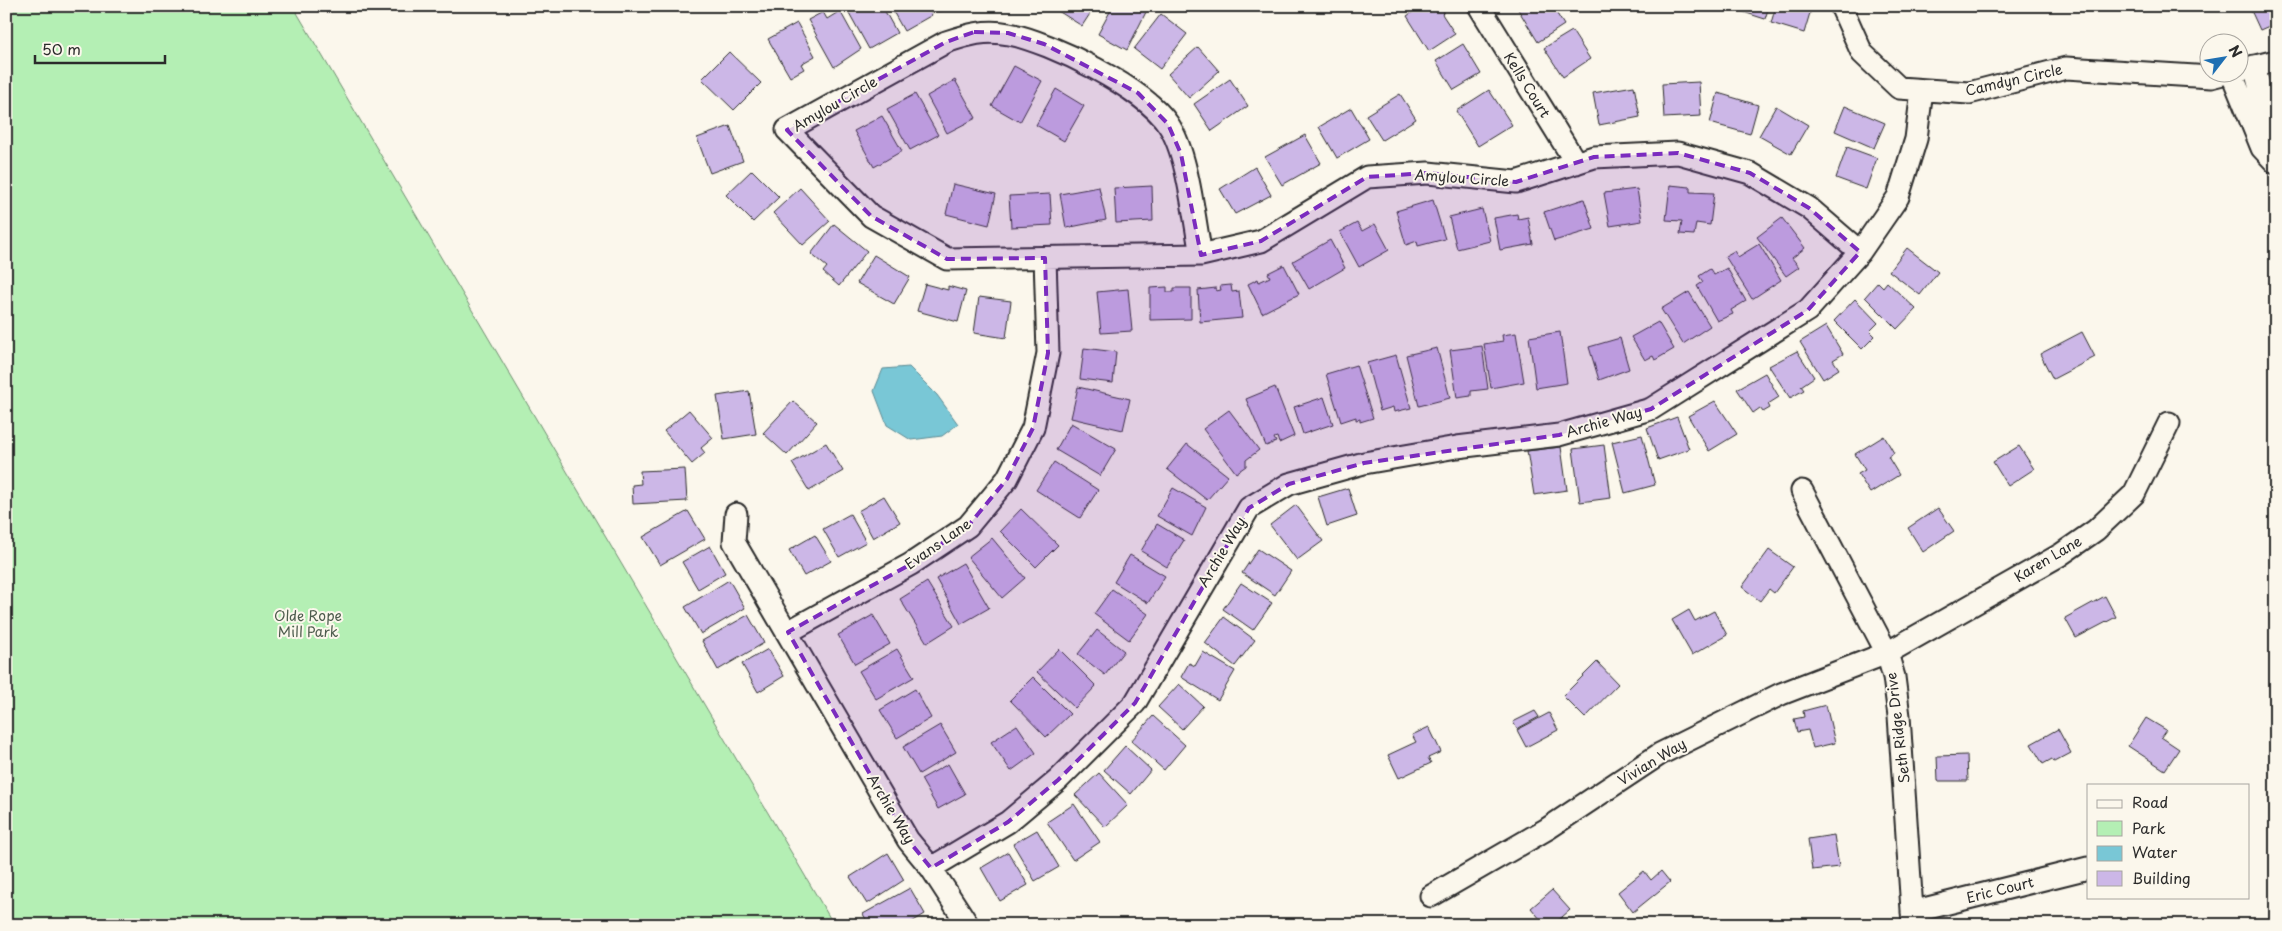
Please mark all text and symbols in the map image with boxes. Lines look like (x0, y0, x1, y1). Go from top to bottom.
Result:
scale bar (35, 32, 165, 64)
north arrow (2200, 32, 2250, 82)
text: 50 m (42, 37, 81, 60)
text: N (2224, 41, 2247, 61)
street label: Kells Court (1499, 48, 1556, 122)
street label: Camdyn Circle (1963, 58, 2065, 101)
street label: Amylou Circle (788, 71, 881, 136)
street label: Amylou Circle (1414, 164, 1510, 191)
street label: Archie Way (1563, 401, 1644, 442)
street label: Evans Lane (900, 513, 975, 574)
street label: Archie Way (1192, 513, 1251, 591)
street label: Karen Lane (2010, 530, 2086, 587)
park label: Olde Rope Mill Park (274, 605, 342, 642)
street label: Seth Ridge Drive (1880, 671, 1915, 785)
street label: Vivian Way (1614, 733, 1690, 790)
street label: Archie Way (862, 770, 921, 848)
legend (2087, 784, 2250, 898)
text: Road (2132, 790, 2168, 813)
text: Park (2132, 816, 2166, 839)
text: Water (2132, 840, 2177, 863)
text: Building (2132, 866, 2191, 889)
street label: Eric Court (1964, 871, 2036, 908)

